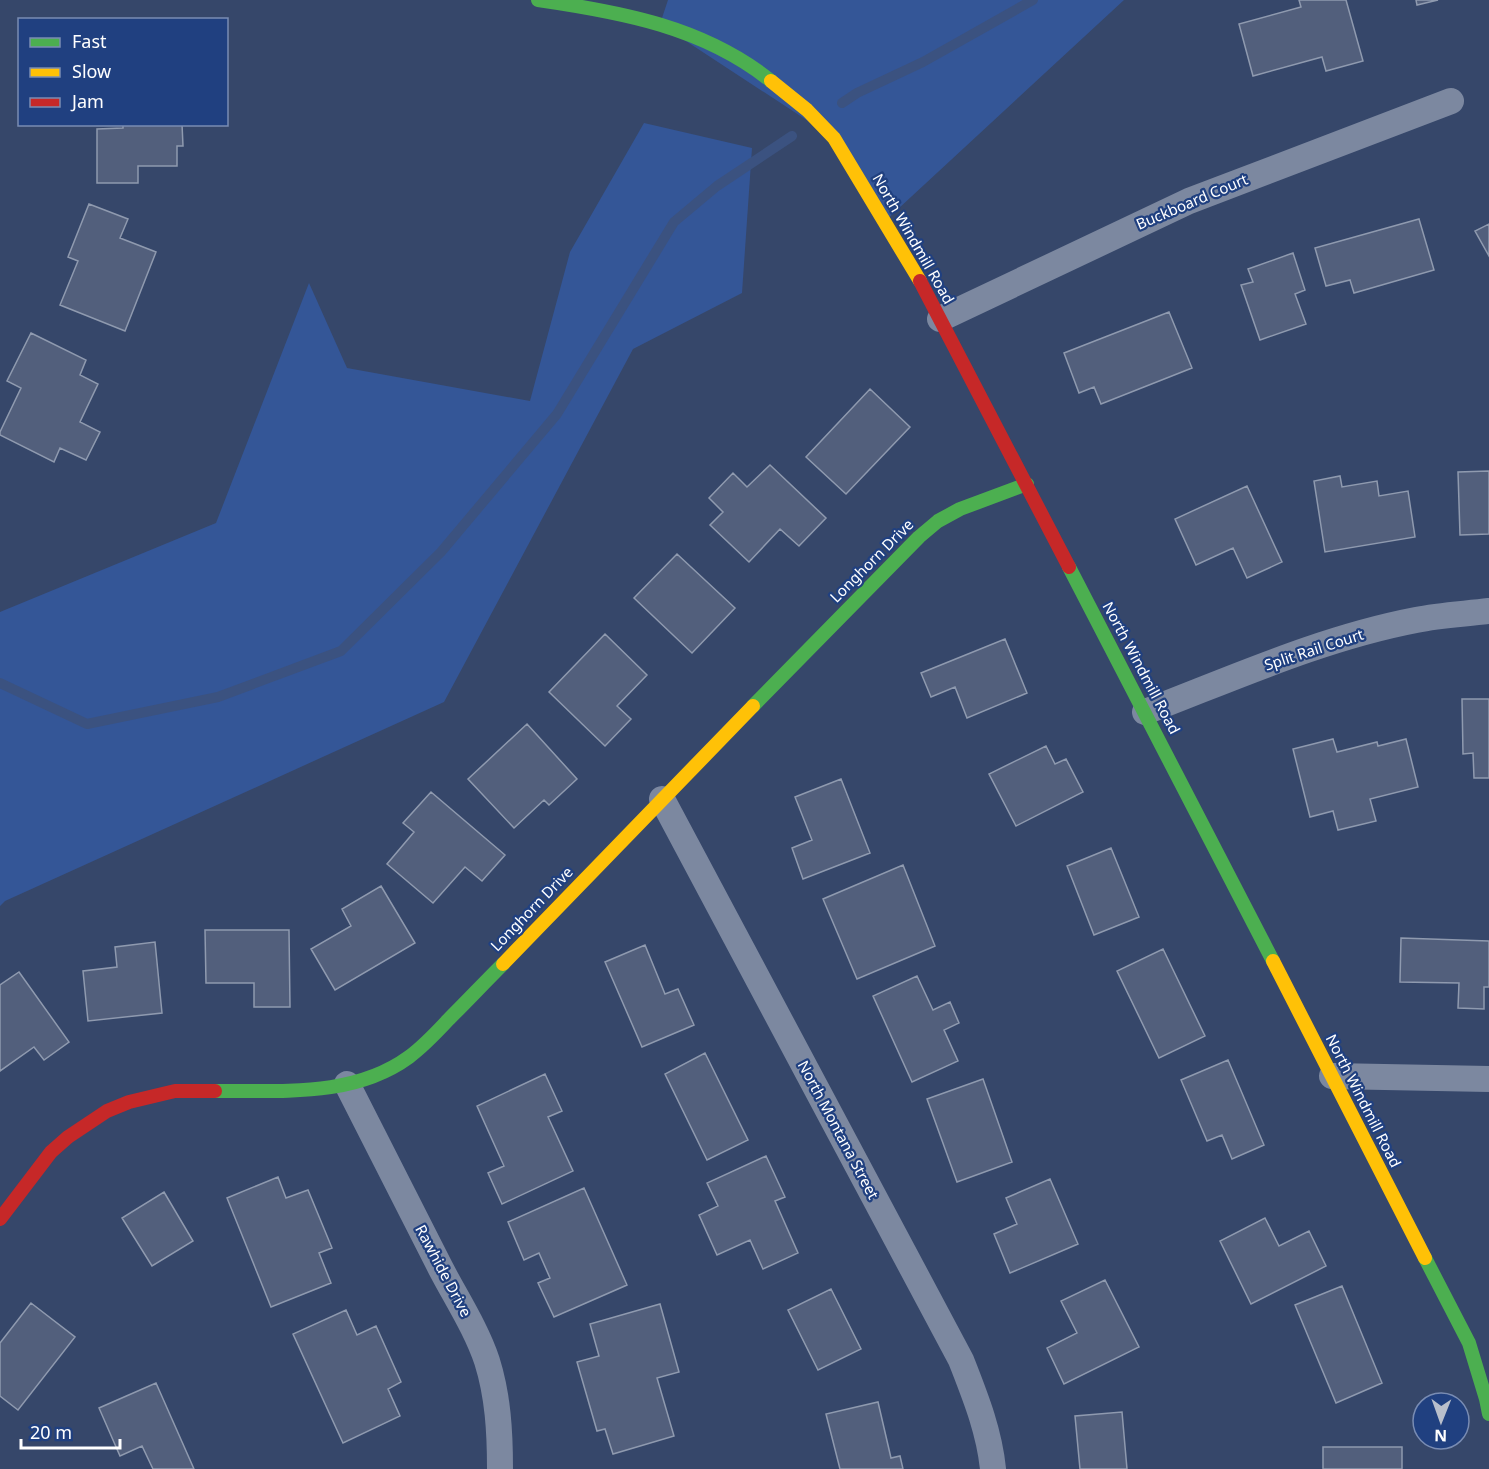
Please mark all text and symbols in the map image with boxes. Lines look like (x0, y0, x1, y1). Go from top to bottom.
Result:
legend (18, 18, 228, 126)
text: Fast (72, 29, 107, 53)
text: Slow (72, 59, 111, 83)
text: Jam (70, 89, 104, 113)
street label: Buckboard Court (1133, 168, 1251, 234)
street label: North Windmill Road (868, 170, 959, 307)
street label: Longhorn Drive (825, 514, 917, 606)
street label: North Windmill Road (1099, 598, 1185, 737)
street label: Split Rail Court (1261, 623, 1366, 675)
street label: Longhorn Drive (486, 862, 577, 955)
street label: North Windmill Road (1322, 1030, 1406, 1171)
street label: North Montana Street (794, 1057, 884, 1203)
street label: Rawhide Drive (411, 1221, 477, 1320)
north arrow (1411, 1391, 1471, 1451)
scale bar (21, 1412, 120, 1450)
text: 20 m (30, 1420, 72, 1444)
text: N (1434, 1425, 1447, 1447)

